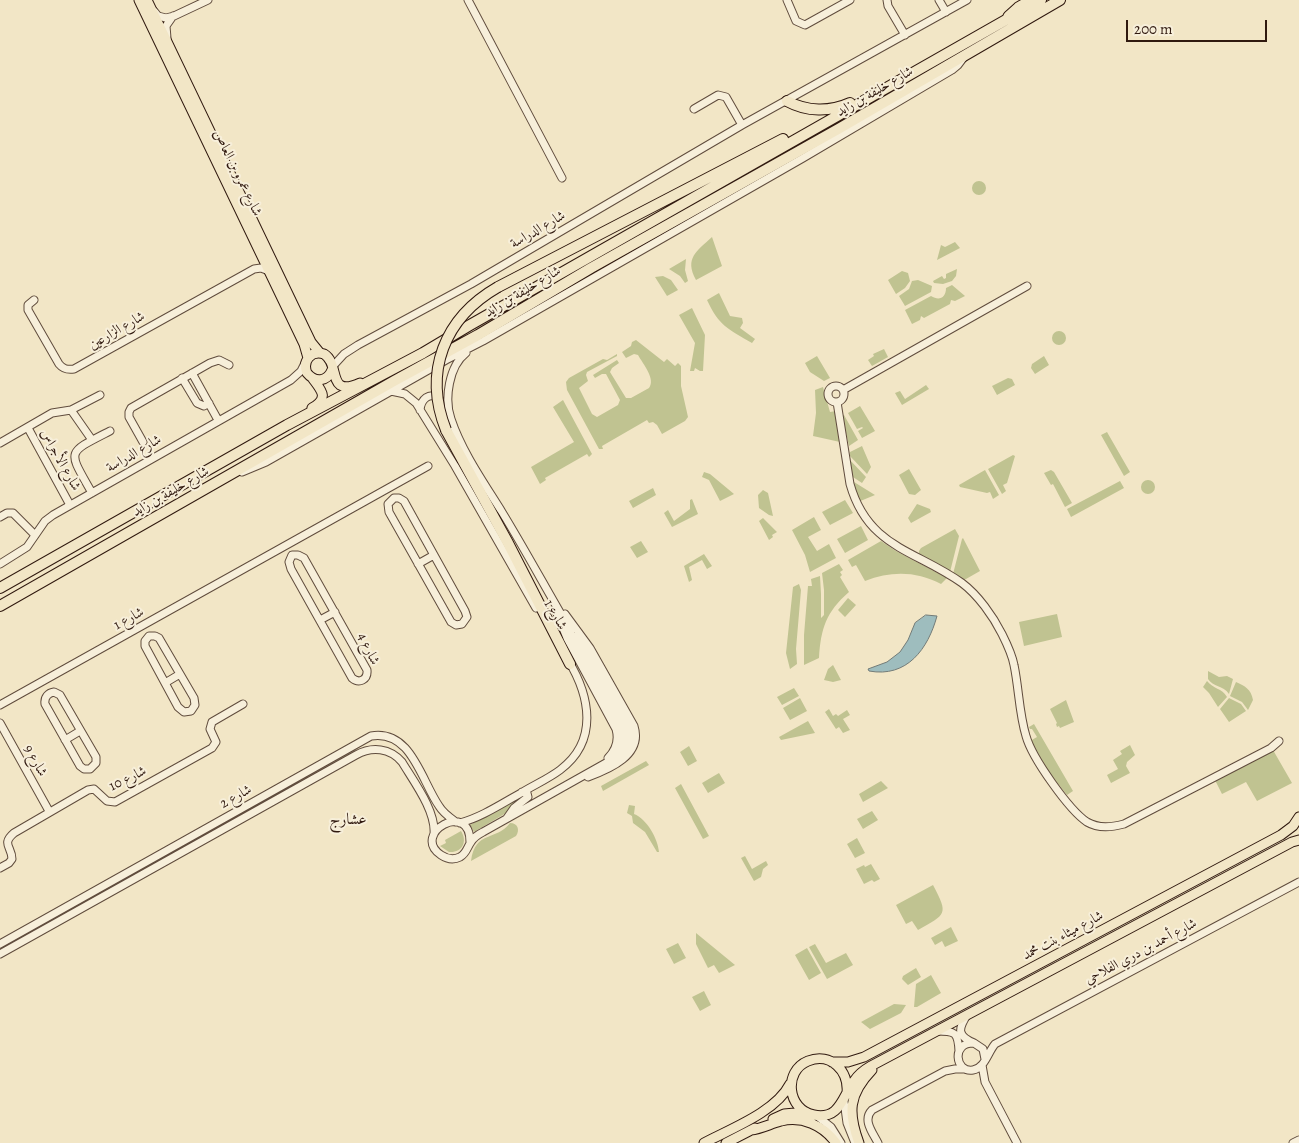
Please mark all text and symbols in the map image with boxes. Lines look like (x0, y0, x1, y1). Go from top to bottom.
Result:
scale bar (1129, 10, 1270, 42)
text: 200 m (1134, 19, 1173, 39)
street label: شارع خليفة بن زايد (834, 63, 916, 121)
street label: شارع عمرو بن العاص (209, 127, 265, 219)
street label: شارع الدراسة (507, 208, 569, 252)
street label: شارع خليفة بن زايد (482, 263, 564, 321)
street label: شارع الزارعين (86, 308, 148, 354)
street label: شارع الأجراس (36, 426, 84, 494)
street label: شارع الدراسة (103, 432, 165, 476)
street label: شارع خليفة بن زايد (130, 463, 212, 521)
street label: شارع 1 (540, 597, 570, 633)
street label: شارع 1 (111, 604, 147, 634)
street label: شارع 4 (353, 630, 383, 668)
street label: شارع 9 (20, 742, 50, 780)
street label: شارع 10 (107, 763, 149, 795)
street label: شارع 2 (217, 781, 255, 813)
district label: عشارج (329, 810, 367, 830)
street label: شارع ميثاء بنت محمد (1020, 908, 1106, 964)
street label: شارع أحمد بن دري الفلاحي (1082, 915, 1200, 989)

